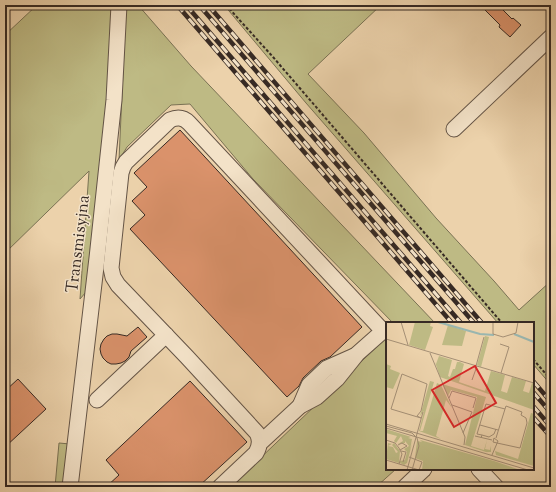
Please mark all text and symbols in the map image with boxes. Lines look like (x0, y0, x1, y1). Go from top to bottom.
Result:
street label: Transmisyjna (61, 194, 97, 294)
inset map (386, 322, 534, 470)

